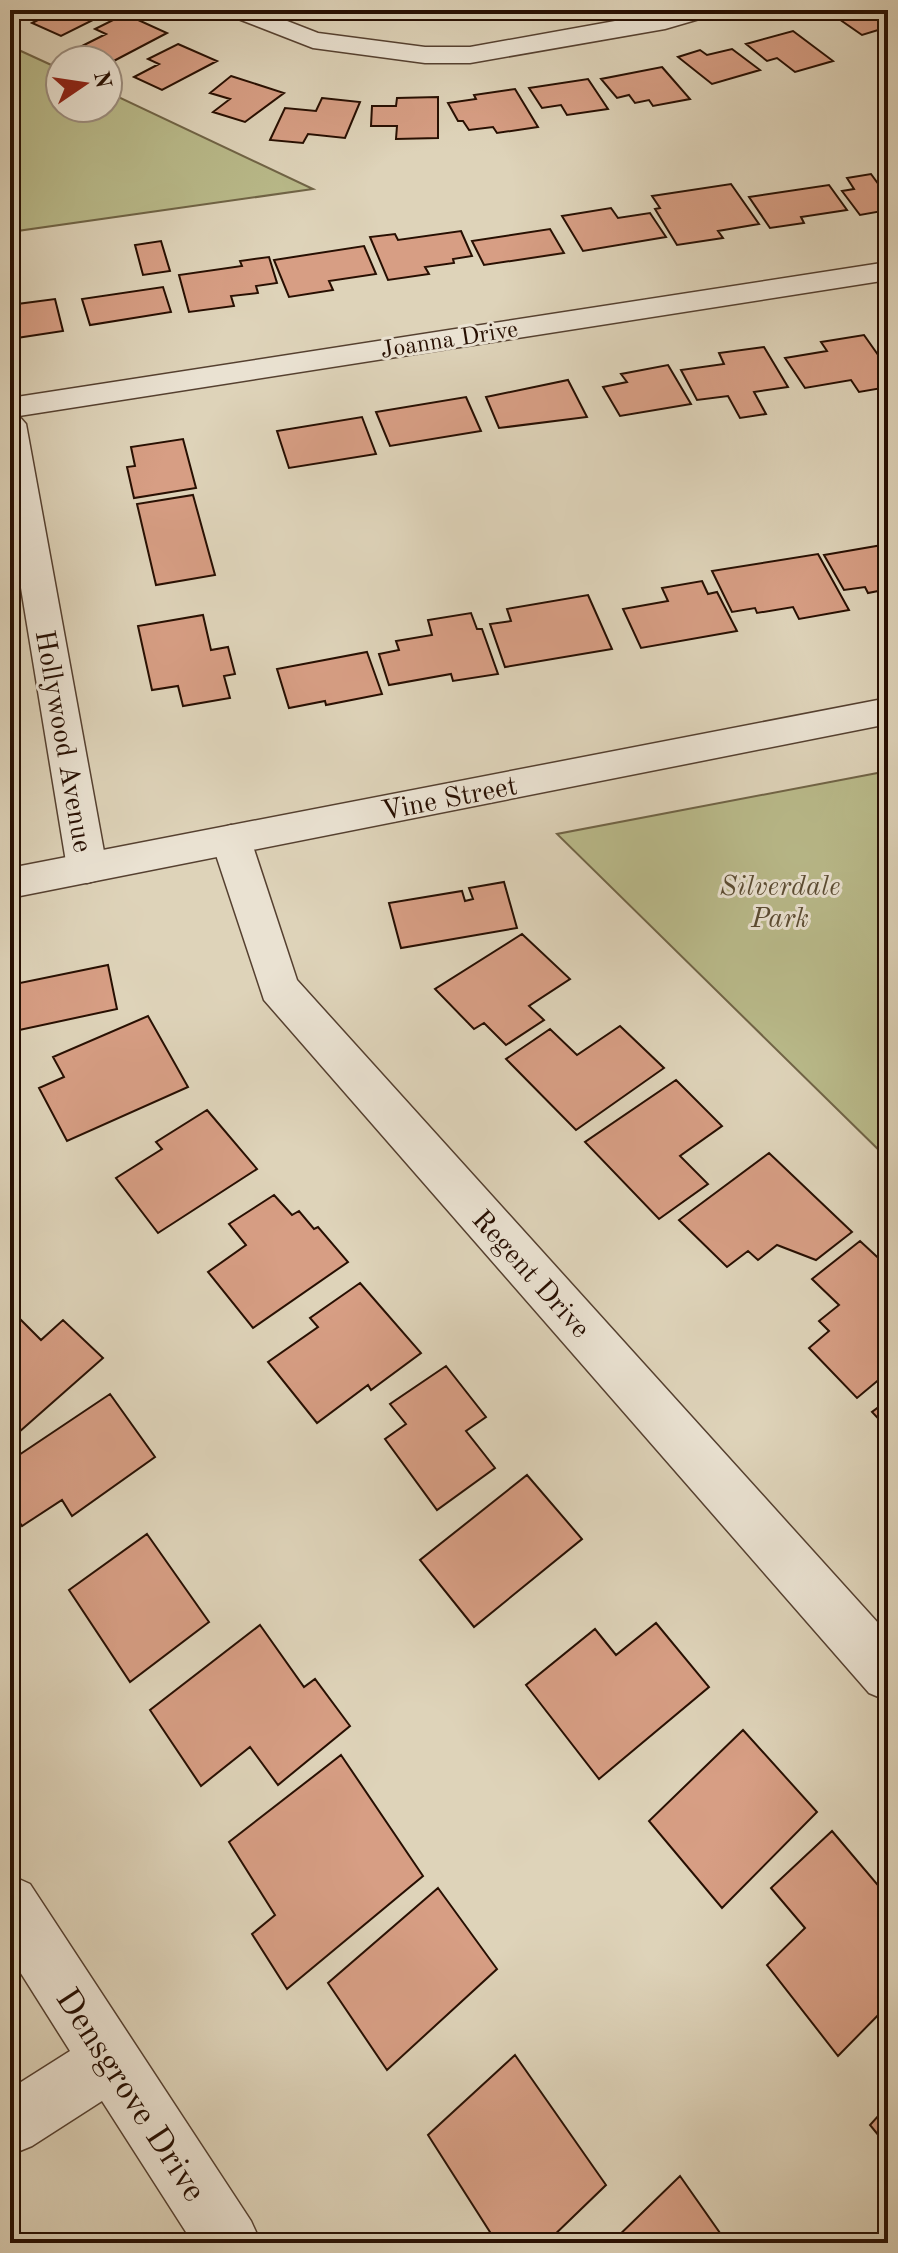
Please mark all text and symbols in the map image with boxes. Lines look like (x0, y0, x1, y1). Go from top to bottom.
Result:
north arrow (44, 44, 124, 124)
text: N (89, 69, 114, 91)
street label: Joanna Drive (379, 318, 520, 364)
street label: Hollywood Avenue (29, 628, 95, 855)
street label: Vine Street (379, 773, 520, 827)
park label: Silverdale Park (719, 874, 841, 934)
street label: Regent Drive (466, 1206, 594, 1344)
street label: Densgrove Drive (48, 1983, 211, 2208)

